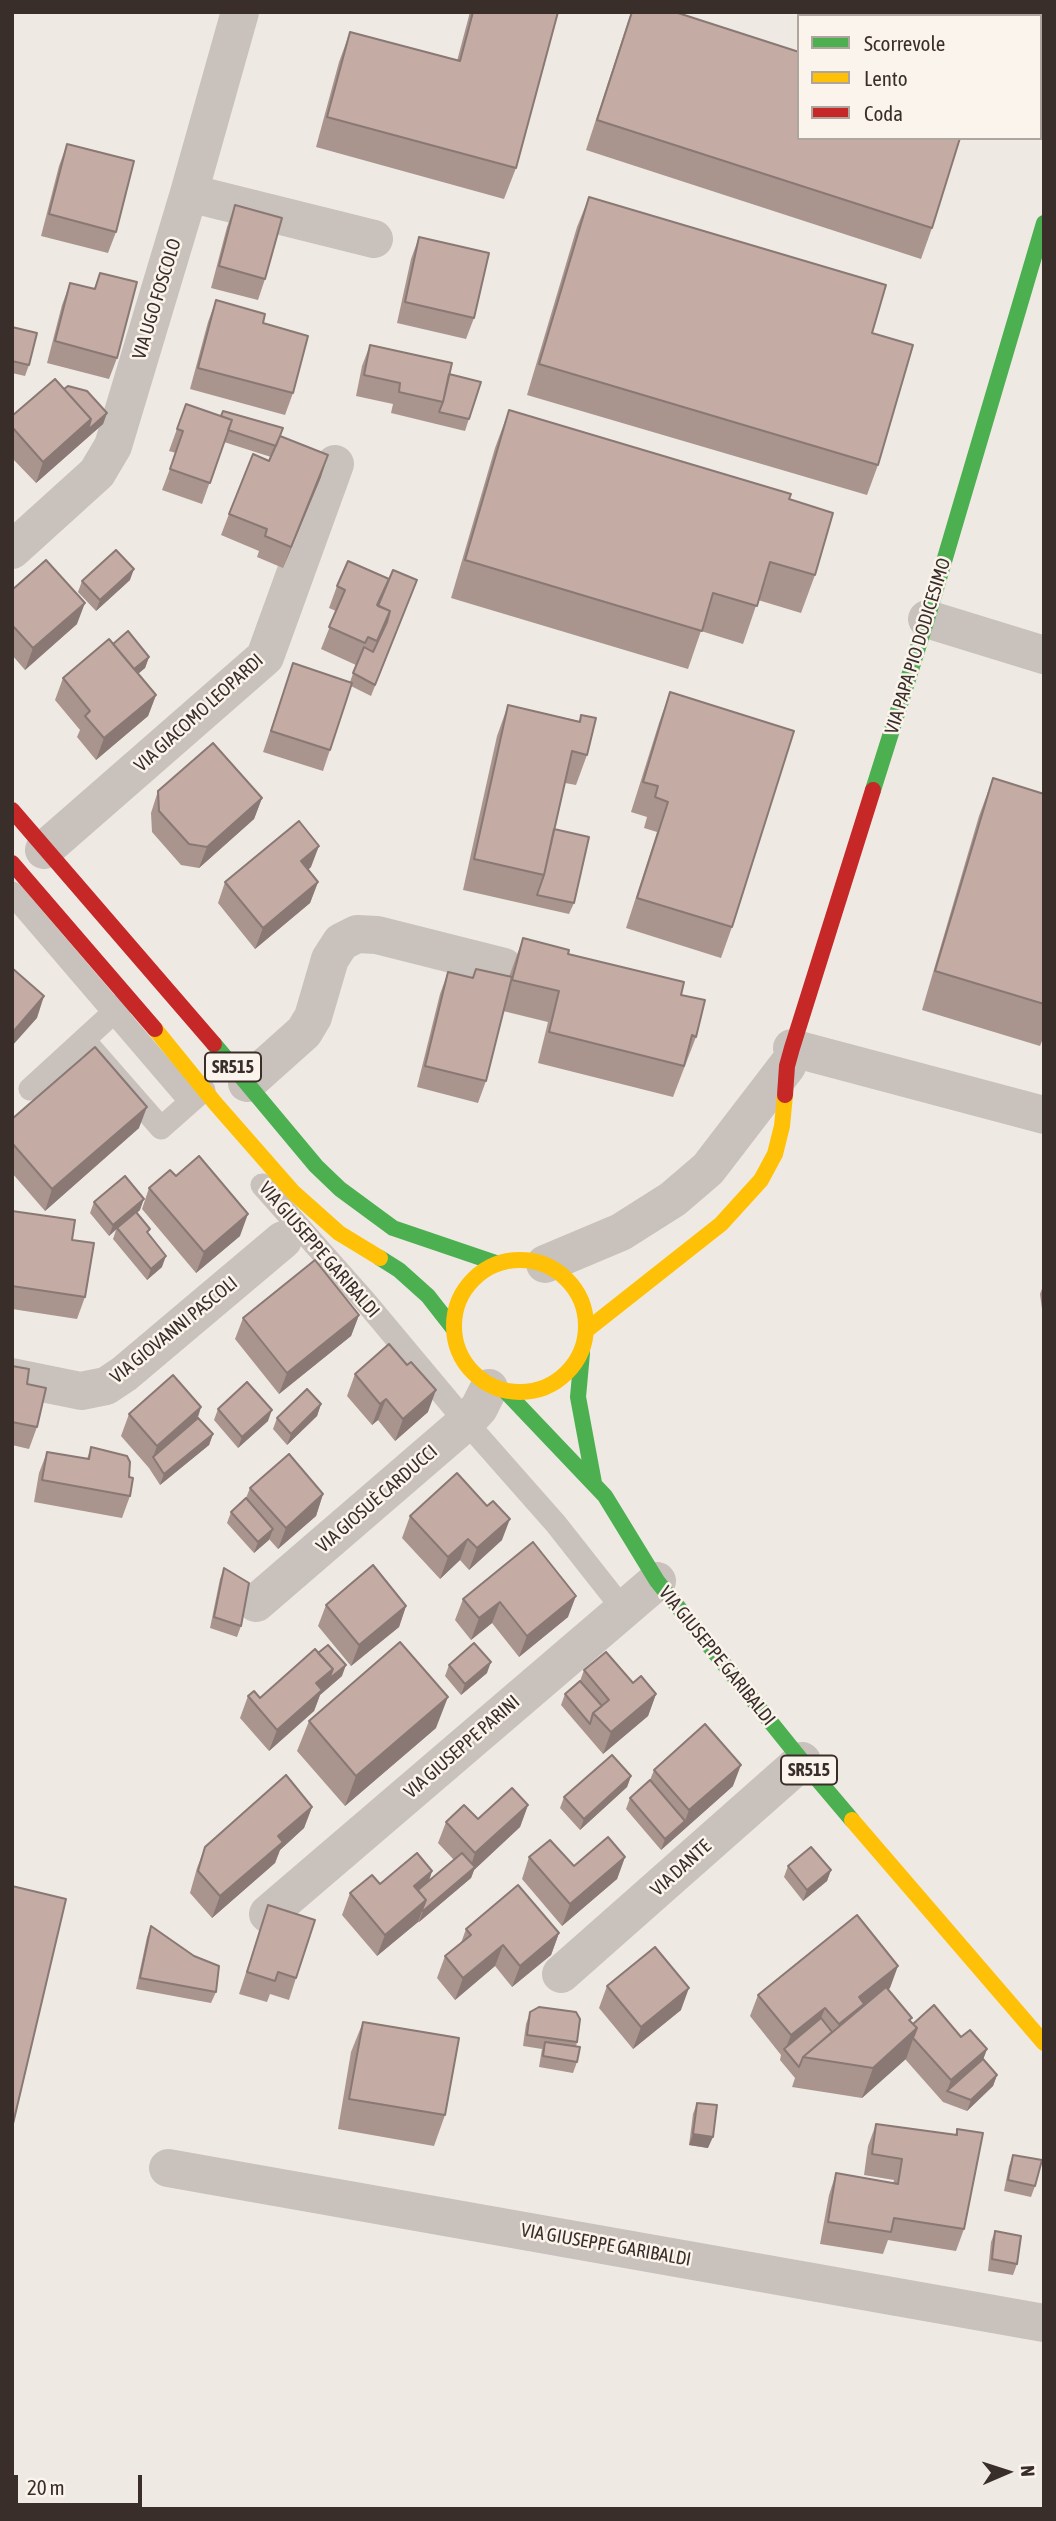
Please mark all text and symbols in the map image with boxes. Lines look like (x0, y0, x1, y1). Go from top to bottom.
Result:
legend (797, 14, 1042, 140)
text: Scorrevole (864, 31, 945, 55)
text: Lento (864, 66, 908, 90)
text: Coda (864, 101, 903, 125)
street label: VIA UGO FOSCOLO (128, 236, 186, 362)
street label: VIA PAPA PIO DODICESIMO (880, 555, 956, 737)
street label: VIA GIACOMO LEOPARDI (130, 649, 268, 777)
road number: SR515 (205, 1052, 261, 1082)
street label: VIA GIUSEPPE GARIBALDI (254, 1177, 384, 1323)
street label: VIA GIOVANNI PASCOLI (106, 1272, 242, 1388)
street label: VIA GIOSUÈ CARDUCCI (312, 1440, 442, 1558)
street label: VIA GIUSEPPE GARIBALDI (654, 1582, 780, 1730)
street label: VIA GIUSEPPE PARINI (399, 1691, 525, 1803)
road number: SR515 (781, 1756, 837, 1784)
street label: VIA DANTE (646, 1835, 716, 1901)
street label: VIA GIUSEPPE GARIBALDI (519, 2219, 693, 2271)
north arrow (972, 2437, 1042, 2507)
scale bar (18, 2462, 145, 2506)
text: N (1017, 2465, 1039, 2477)
text: 20 m (27, 2475, 65, 2499)

